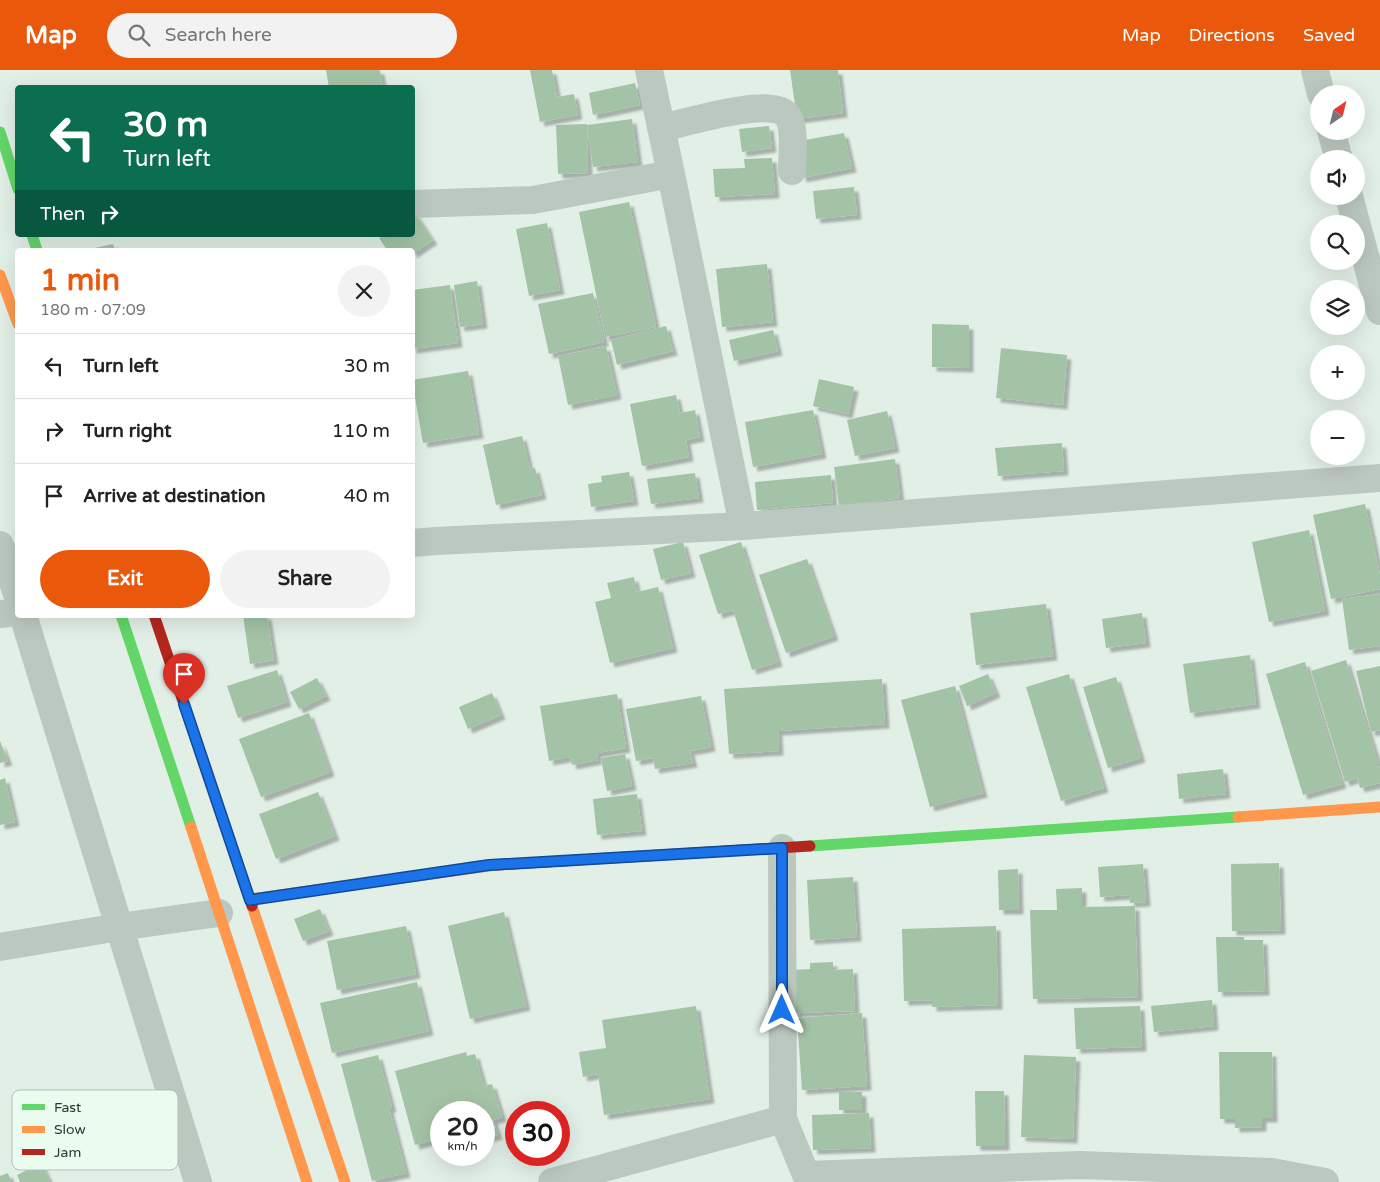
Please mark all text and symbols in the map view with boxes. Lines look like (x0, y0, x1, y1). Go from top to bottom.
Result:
search box (107, 13, 457, 58)
text: Map (25, 21, 77, 50)
icon: search (125, 21, 153, 49)
text: Search here (165, 24, 272, 46)
text: Map (1122, 24, 1161, 46)
text: Directions (1189, 24, 1275, 46)
text: Saved (1303, 24, 1355, 46)
north arrow (1310, 85, 1365, 140)
map controls (1310, 85, 1365, 465)
text: 30 m (123, 104, 208, 146)
icon: left (40, 105, 105, 170)
text: Turn left (123, 146, 211, 172)
button: sound (1310, 150, 1365, 205)
icon: right (95, 200, 123, 228)
text: Then (40, 203, 85, 225)
button: search (1310, 215, 1365, 270)
text: 1 min (40, 262, 120, 299)
button: close (338, 265, 390, 317)
button: layers (1310, 280, 1365, 335)
text: 180 m · 07:09 (40, 300, 146, 320)
button: + (1310, 345, 1365, 400)
icon: left (40, 352, 68, 380)
text: Turn left (83, 355, 159, 377)
text: 30 m (344, 355, 390, 377)
button: − (1310, 410, 1365, 465)
icon: right (40, 417, 68, 445)
text: Turn right (83, 420, 171, 442)
text: 110 m (332, 420, 390, 442)
icon: arrive (40, 482, 68, 510)
text: Arrive at destination (83, 485, 266, 507)
text: 40 m (344, 485, 390, 507)
button: Exit (40, 550, 210, 608)
button: Share (220, 550, 390, 608)
pin (163, 653, 205, 704)
icon: arrive (170, 660, 198, 688)
position arrow (755, 983, 807, 1035)
legend (12, 1090, 178, 1170)
text: Fast (54, 1099, 82, 1116)
speed limit sign: 30 (505, 1101, 570, 1166)
text: 20 (447, 1112, 478, 1142)
text: Slow (54, 1121, 86, 1138)
text: km/h (447, 1139, 478, 1153)
text: Jam (54, 1144, 81, 1161)

